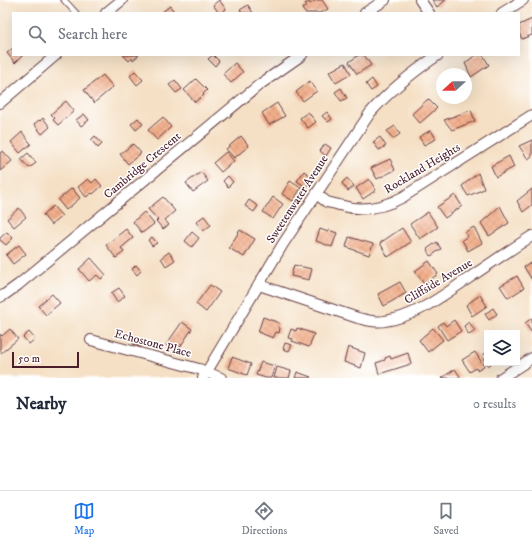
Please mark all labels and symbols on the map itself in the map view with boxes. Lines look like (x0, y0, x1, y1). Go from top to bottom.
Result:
north arrow (436, 68, 472, 104)
street label: Cambridge Crescent (101, 129, 184, 202)
street label: Rockland Heights (381, 140, 463, 197)
street label: Sweetenwater Avenue (263, 152, 332, 246)
street label: Cliffside Avenue (402, 255, 475, 308)
street label: Echostone Place (113, 326, 193, 361)
scale bar (12, 350, 79, 369)

